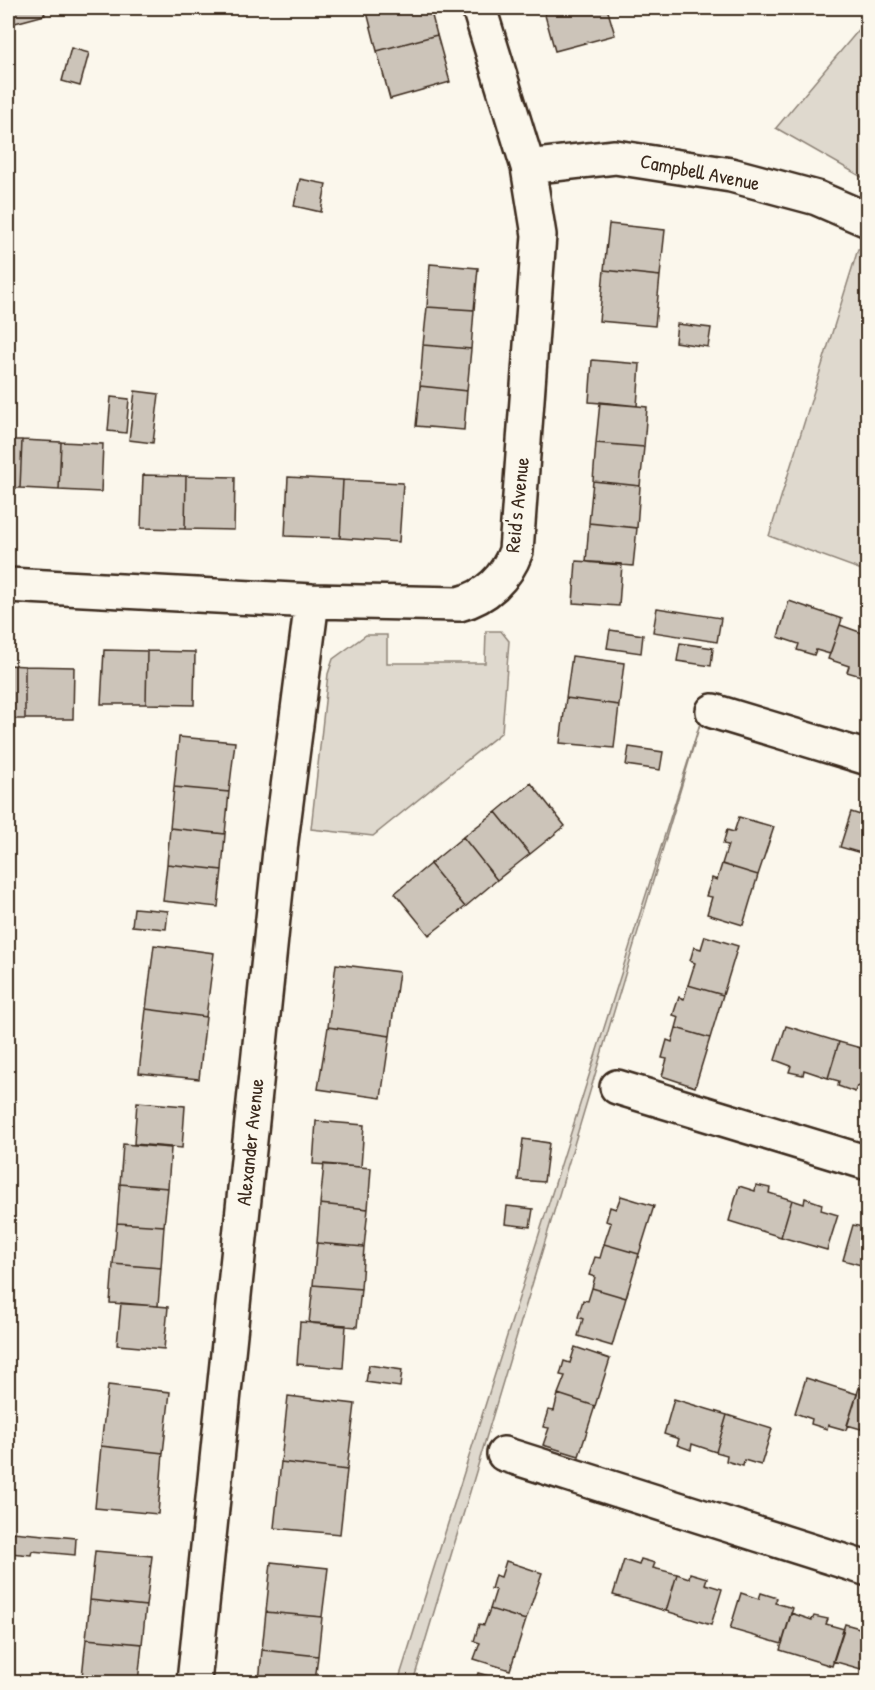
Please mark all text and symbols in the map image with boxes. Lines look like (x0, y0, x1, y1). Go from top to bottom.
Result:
street label: Campbell Avenue (638, 147, 762, 196)
street label: Reid's Avenue (498, 456, 535, 554)
street label: Alexander Avenue (229, 1077, 270, 1207)

